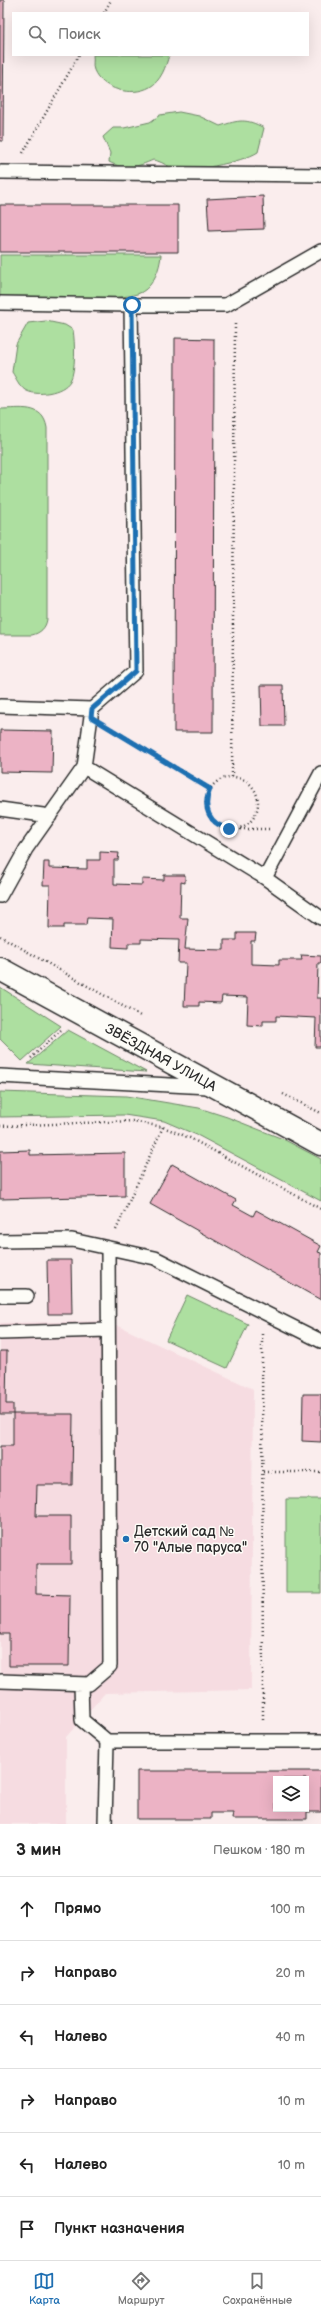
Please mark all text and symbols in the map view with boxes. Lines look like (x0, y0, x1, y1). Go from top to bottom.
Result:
search box (12, 12, 309, 56)
icon: search (26, 23, 48, 45)
text: Поиск (58, 25, 101, 44)
route start (123, 296, 141, 314)
route end (220, 820, 238, 838)
street label: ЗВЁЗДНАЯ УЛИЦА (102, 1019, 220, 1095)
place label: Детский сад № 70 "Алые паруса" (134, 1523, 247, 1556)
marker: Детский сад № 70 "Алые паруса" (121, 1534, 131, 1544)
map controls (273, 1776, 309, 1812)
button: layers (273, 1776, 309, 1812)
text: 3 мин (16, 1840, 61, 1860)
text: Пешком · 180 m (213, 1842, 305, 1858)
icon: ahead (16, 1898, 38, 1920)
text: Прямо (54, 1899, 101, 1918)
text: 100 m (270, 1901, 305, 1917)
icon: right (16, 1962, 38, 1984)
text: Направо (54, 1963, 117, 1982)
text: 20 m (275, 1965, 305, 1981)
icon: left (16, 2026, 38, 2048)
text: Налево (54, 2027, 107, 2046)
text: 40 m (275, 2029, 305, 2045)
icon: right (16, 2090, 38, 2112)
text: Направо (54, 2091, 117, 2110)
text: 10 m (278, 2093, 305, 2109)
icon: left (16, 2154, 38, 2176)
text: Налево (54, 2155, 107, 2174)
text: 10 m (278, 2157, 305, 2173)
icon: arrive (16, 2218, 38, 2240)
text: Пункт назначения (54, 2219, 185, 2238)
tab: Карта (29, 2270, 60, 2307)
tab: Маршрут (118, 2270, 165, 2307)
tab: Сохранённые (223, 2270, 292, 2307)

